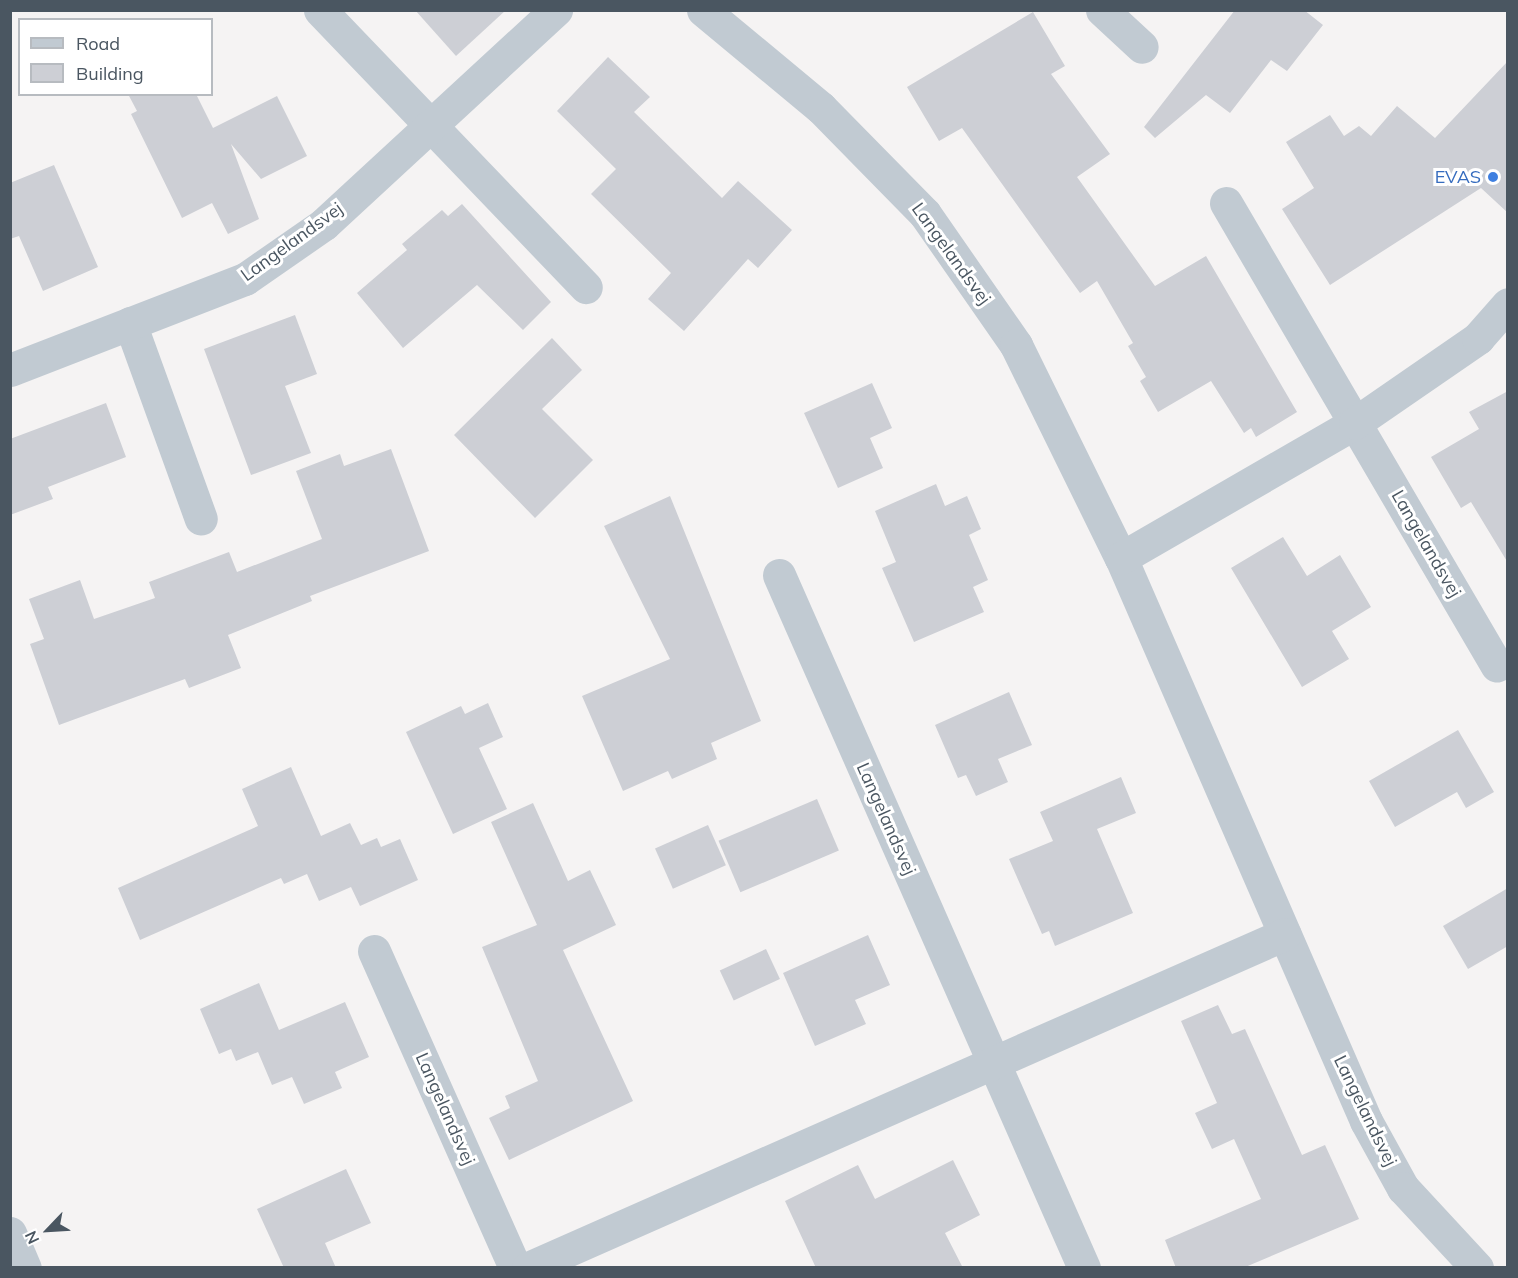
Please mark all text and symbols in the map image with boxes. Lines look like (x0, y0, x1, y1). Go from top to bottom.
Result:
legend (18, 18, 213, 96)
text: Road (76, 32, 120, 55)
text: Building (76, 62, 144, 85)
place label: EVAS (1435, 166, 1481, 188)
marker: EVAS (1486, 170, 1500, 184)
street label: Langelandsvej (237, 198, 347, 286)
street label: Langelandsvej (907, 199, 995, 309)
street label: Langelandsvej (1387, 486, 1465, 602)
street label: Langelandsvej (852, 760, 920, 878)
street label: Langelandsvej (411, 1050, 479, 1168)
street label: Langelandsvej (1329, 1052, 1401, 1170)
north arrow (18, 1200, 78, 1260)
text: N (20, 1228, 43, 1247)

